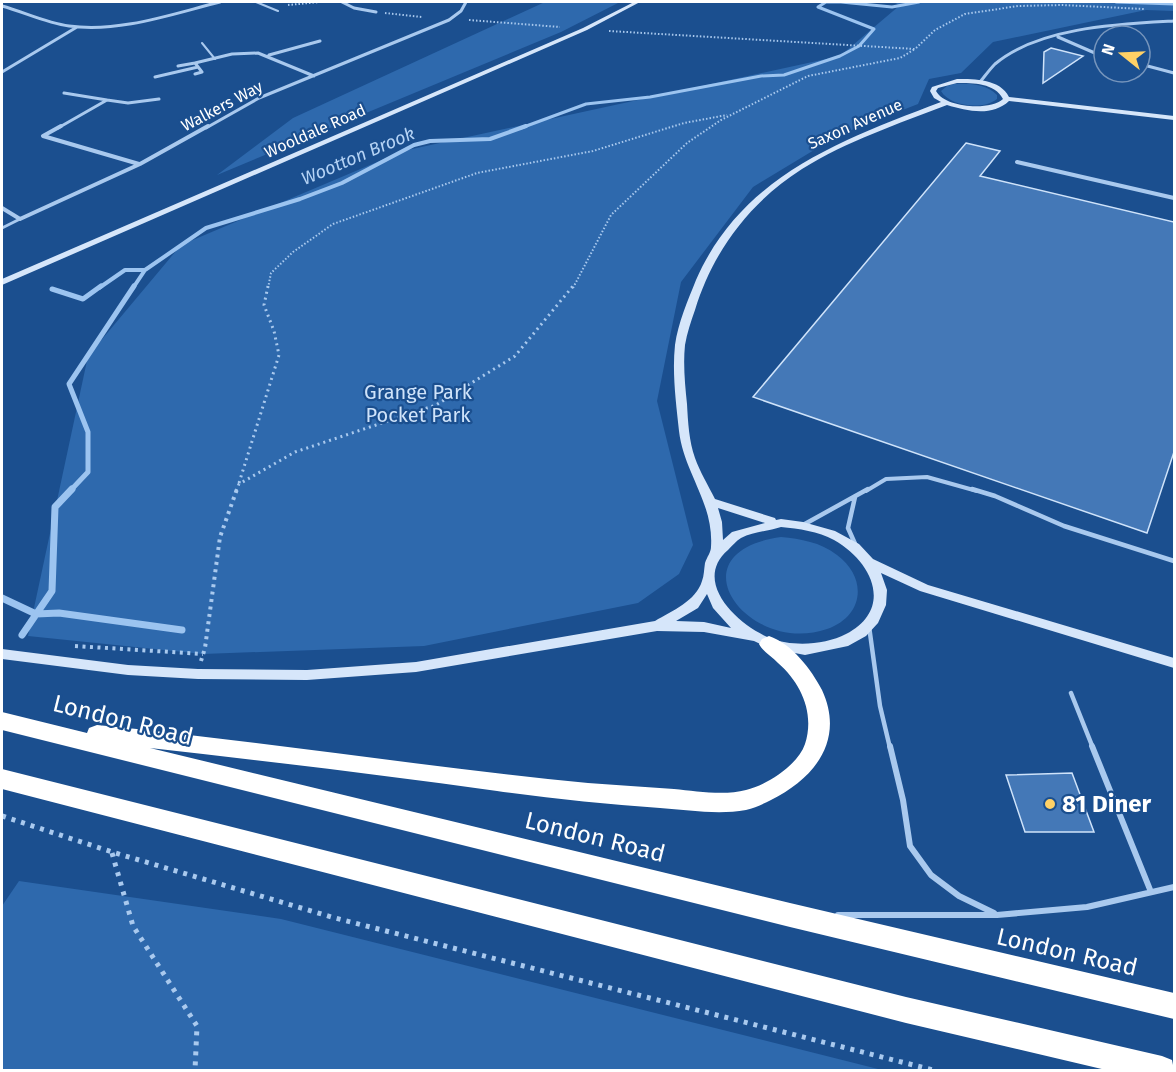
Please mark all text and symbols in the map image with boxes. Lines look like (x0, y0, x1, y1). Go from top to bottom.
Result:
north arrow (1092, 24, 1152, 84)
text: N (1098, 42, 1119, 57)
street label: Walkers Way (178, 77, 266, 135)
street label: Saxon Avenue (805, 95, 905, 153)
street label: Wooldale Road (261, 100, 369, 162)
water label: Wootton Brook (298, 122, 418, 190)
park label: Grange Park Pocket Park (364, 380, 473, 427)
street label: London Road (50, 689, 196, 751)
place label: 81 Diner (1062, 790, 1152, 818)
marker: 81 Diner (1043, 797, 1057, 811)
street label: London Road (522, 806, 668, 868)
street label: London Road (994, 922, 1140, 982)

